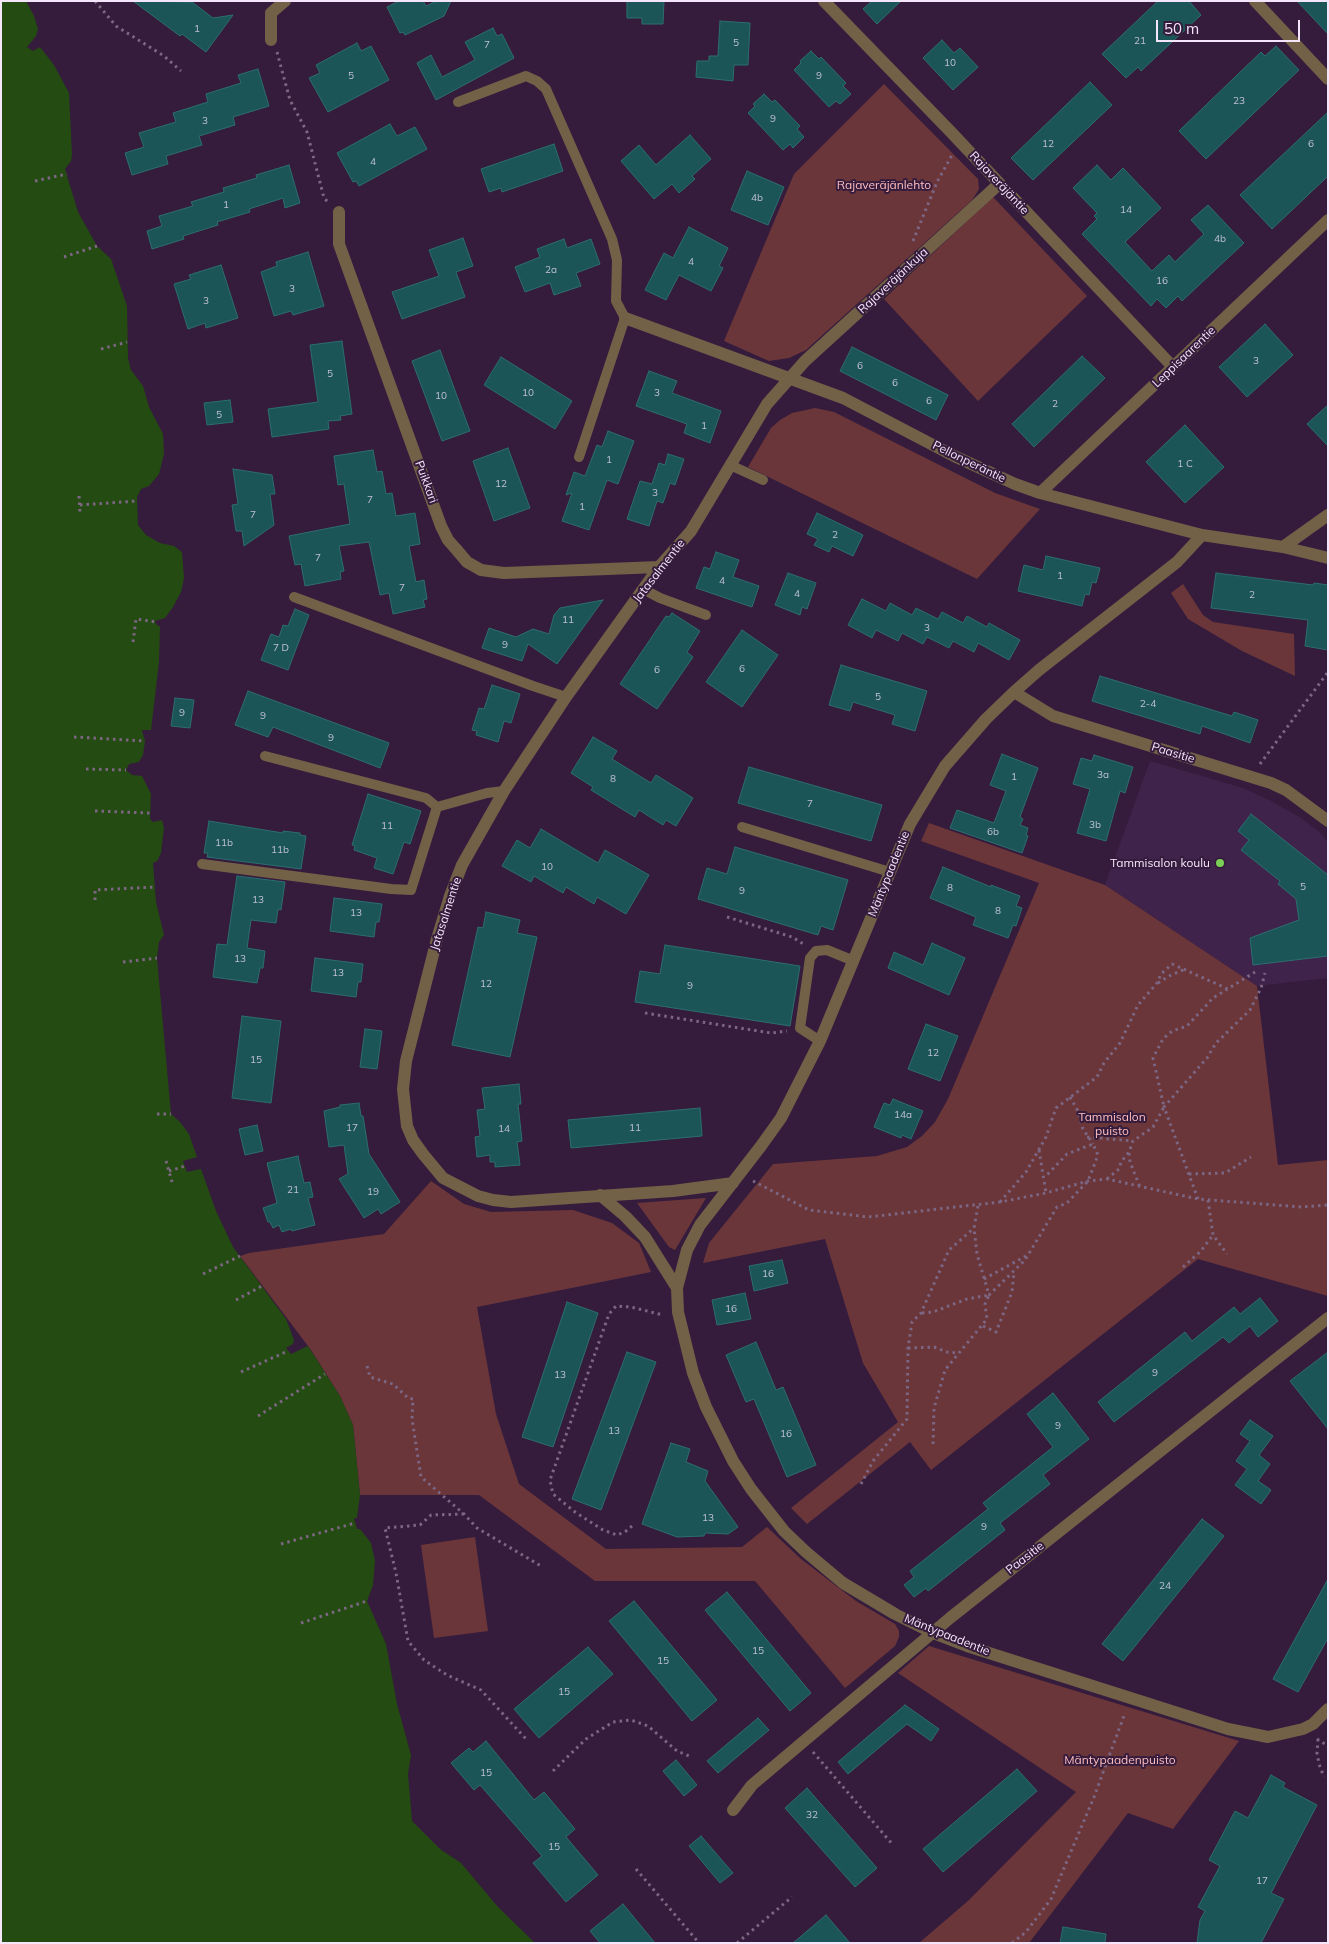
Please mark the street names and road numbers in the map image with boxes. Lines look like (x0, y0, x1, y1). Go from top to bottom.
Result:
street label: Rajaveräjäntie (966, 149, 1032, 217)
street label: Rajaveräjänkuja (855, 245, 931, 317)
street label: Leppisaarentie (1149, 323, 1219, 391)
street label: Pellonperäntie (930, 438, 1008, 486)
street label: Puikkari (412, 459, 440, 505)
street label: Jatasalmentie (630, 537, 688, 605)
street label: Paasitie (1150, 740, 1196, 766)
street label: Mäntypaadentie (865, 829, 913, 919)
street label: Jatasalmentie (427, 876, 465, 952)
street label: Paasitie (1003, 1539, 1047, 1577)
street label: Mäntypaadentie (902, 1611, 992, 1659)

